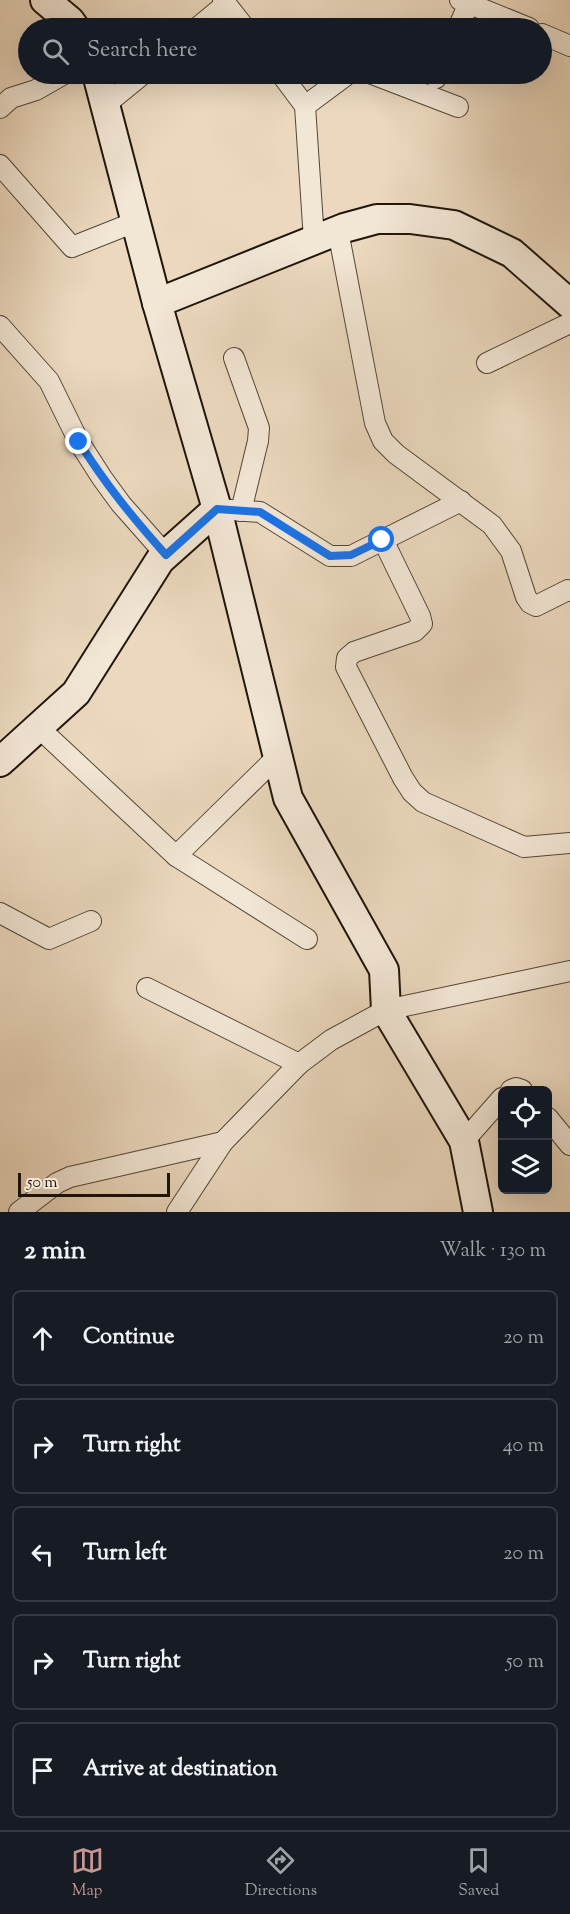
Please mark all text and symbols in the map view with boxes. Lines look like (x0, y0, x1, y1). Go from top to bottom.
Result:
search box (18, 18, 552, 84)
icon: search (39, 35, 72, 68)
text: Search here (87, 35, 197, 67)
route end (65, 428, 91, 454)
route start (368, 526, 394, 552)
map controls (498, 1086, 552, 1194)
button: locate (498, 1086, 552, 1140)
button: layers (498, 1140, 552, 1194)
scale bar (18, 1170, 170, 1198)
text: 50 m (27, 1172, 58, 1195)
text: 2 min (24, 1233, 86, 1270)
text: Walk · 130 m (439, 1237, 546, 1266)
icon: ahead (26, 1322, 59, 1355)
text: Continue (83, 1322, 174, 1354)
text: 20 m (503, 1324, 544, 1353)
icon: right (26, 1430, 59, 1463)
text: Turn right (83, 1430, 180, 1462)
text: 40 m (503, 1432, 544, 1461)
icon: left (26, 1538, 59, 1571)
text: Turn left (83, 1538, 166, 1570)
text: 20 m (503, 1540, 544, 1569)
icon: right (26, 1646, 59, 1679)
text: Turn right (83, 1646, 180, 1678)
text: 50 m (506, 1648, 544, 1677)
icon: arrive (26, 1754, 59, 1787)
text: Arrive at destination (83, 1754, 278, 1786)
tab: Map (71, 1844, 104, 1903)
tab: Directions (245, 1844, 317, 1903)
tab: Saved (458, 1844, 499, 1903)

